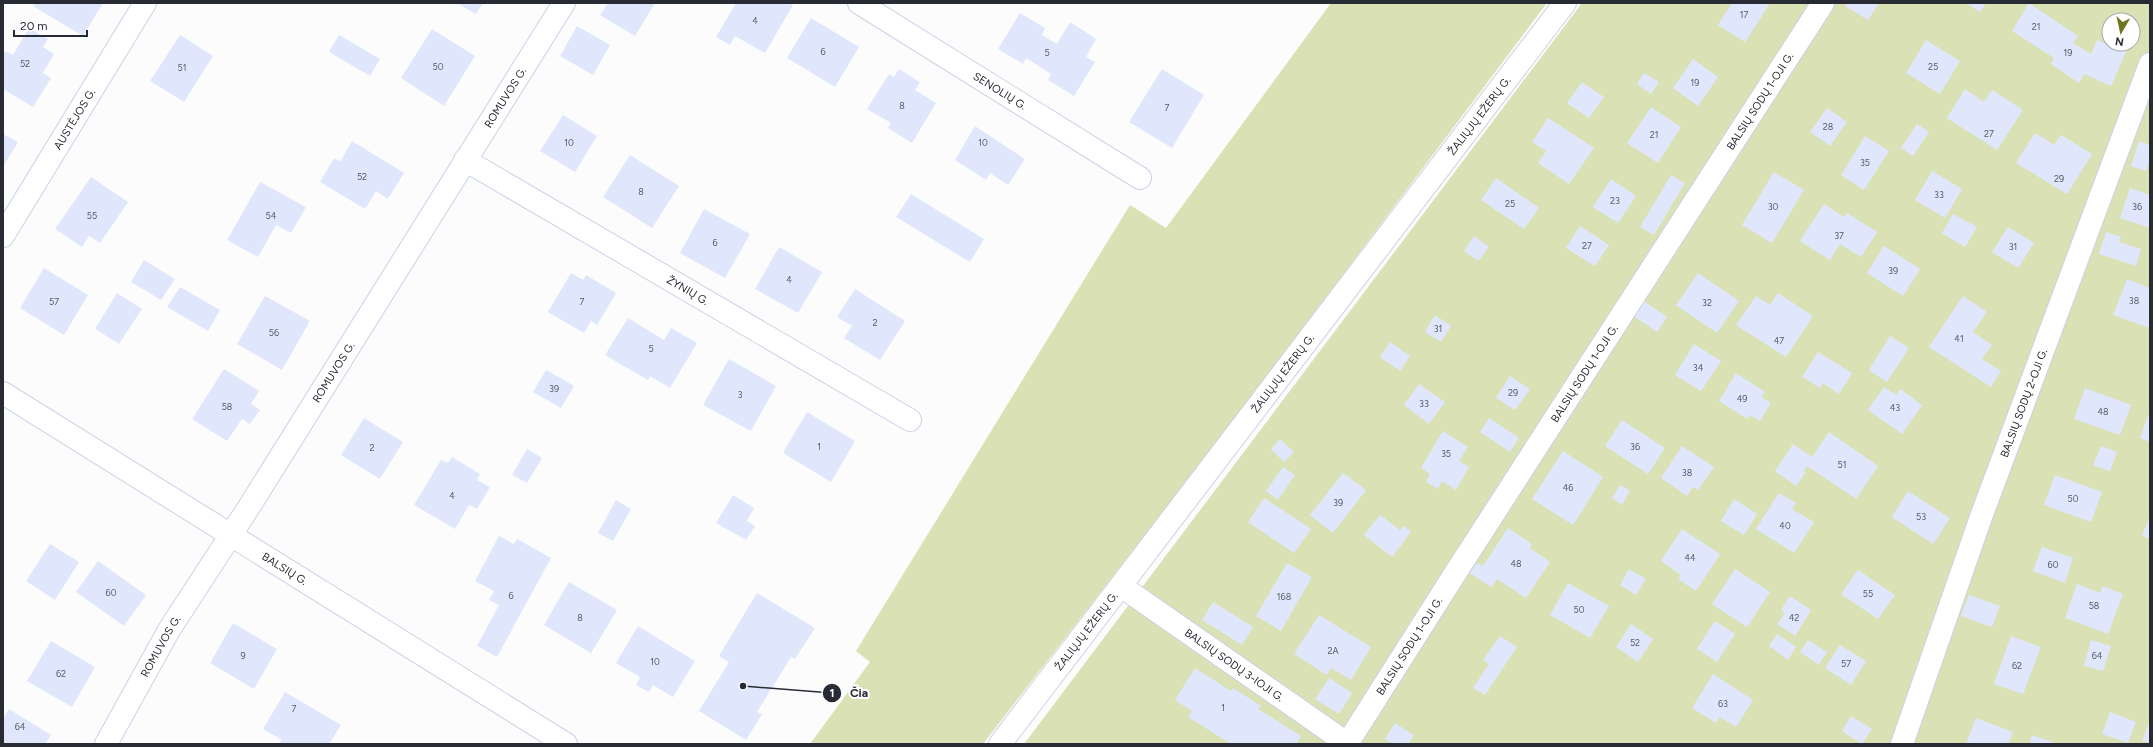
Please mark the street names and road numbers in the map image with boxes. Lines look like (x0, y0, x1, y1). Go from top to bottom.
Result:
street label: BALSIŲ SODŲ 1-OJI G. (1724, 50, 1796, 152)
street label: ROMUVOS G. (482, 65, 529, 130)
street label: SENOLIŲ G. (971, 70, 1029, 113)
street label: ŽALIŲJŲ EŽERŲ G. (1445, 74, 1513, 158)
street label: AUSTĖJOS G. (51, 86, 98, 152)
street label: ŽYNIŲ G. (664, 272, 711, 308)
street label: BALSIŲ SODŲ 1-OJI G. (1548, 323, 1621, 425)
street label: ŽALIŲJŲ EŽERŲ G. (1248, 332, 1317, 416)
street label: ROMUVOS G. (310, 340, 357, 405)
street label: BALSIŲ SODŲ 2-OJI G. (1998, 347, 2050, 459)
street label: BALSIŲ G. (259, 550, 309, 588)
street label: ŽALIŲJŲ EŽERŲ G. (1052, 590, 1121, 673)
street label: BALSIŲ SODŲ 1-OJI G. (1374, 595, 1445, 698)
street label: ROMUVOS G. (138, 613, 184, 679)
street label: BALSIŲ SODŲ 3-IOJI G. (1182, 626, 1286, 704)

